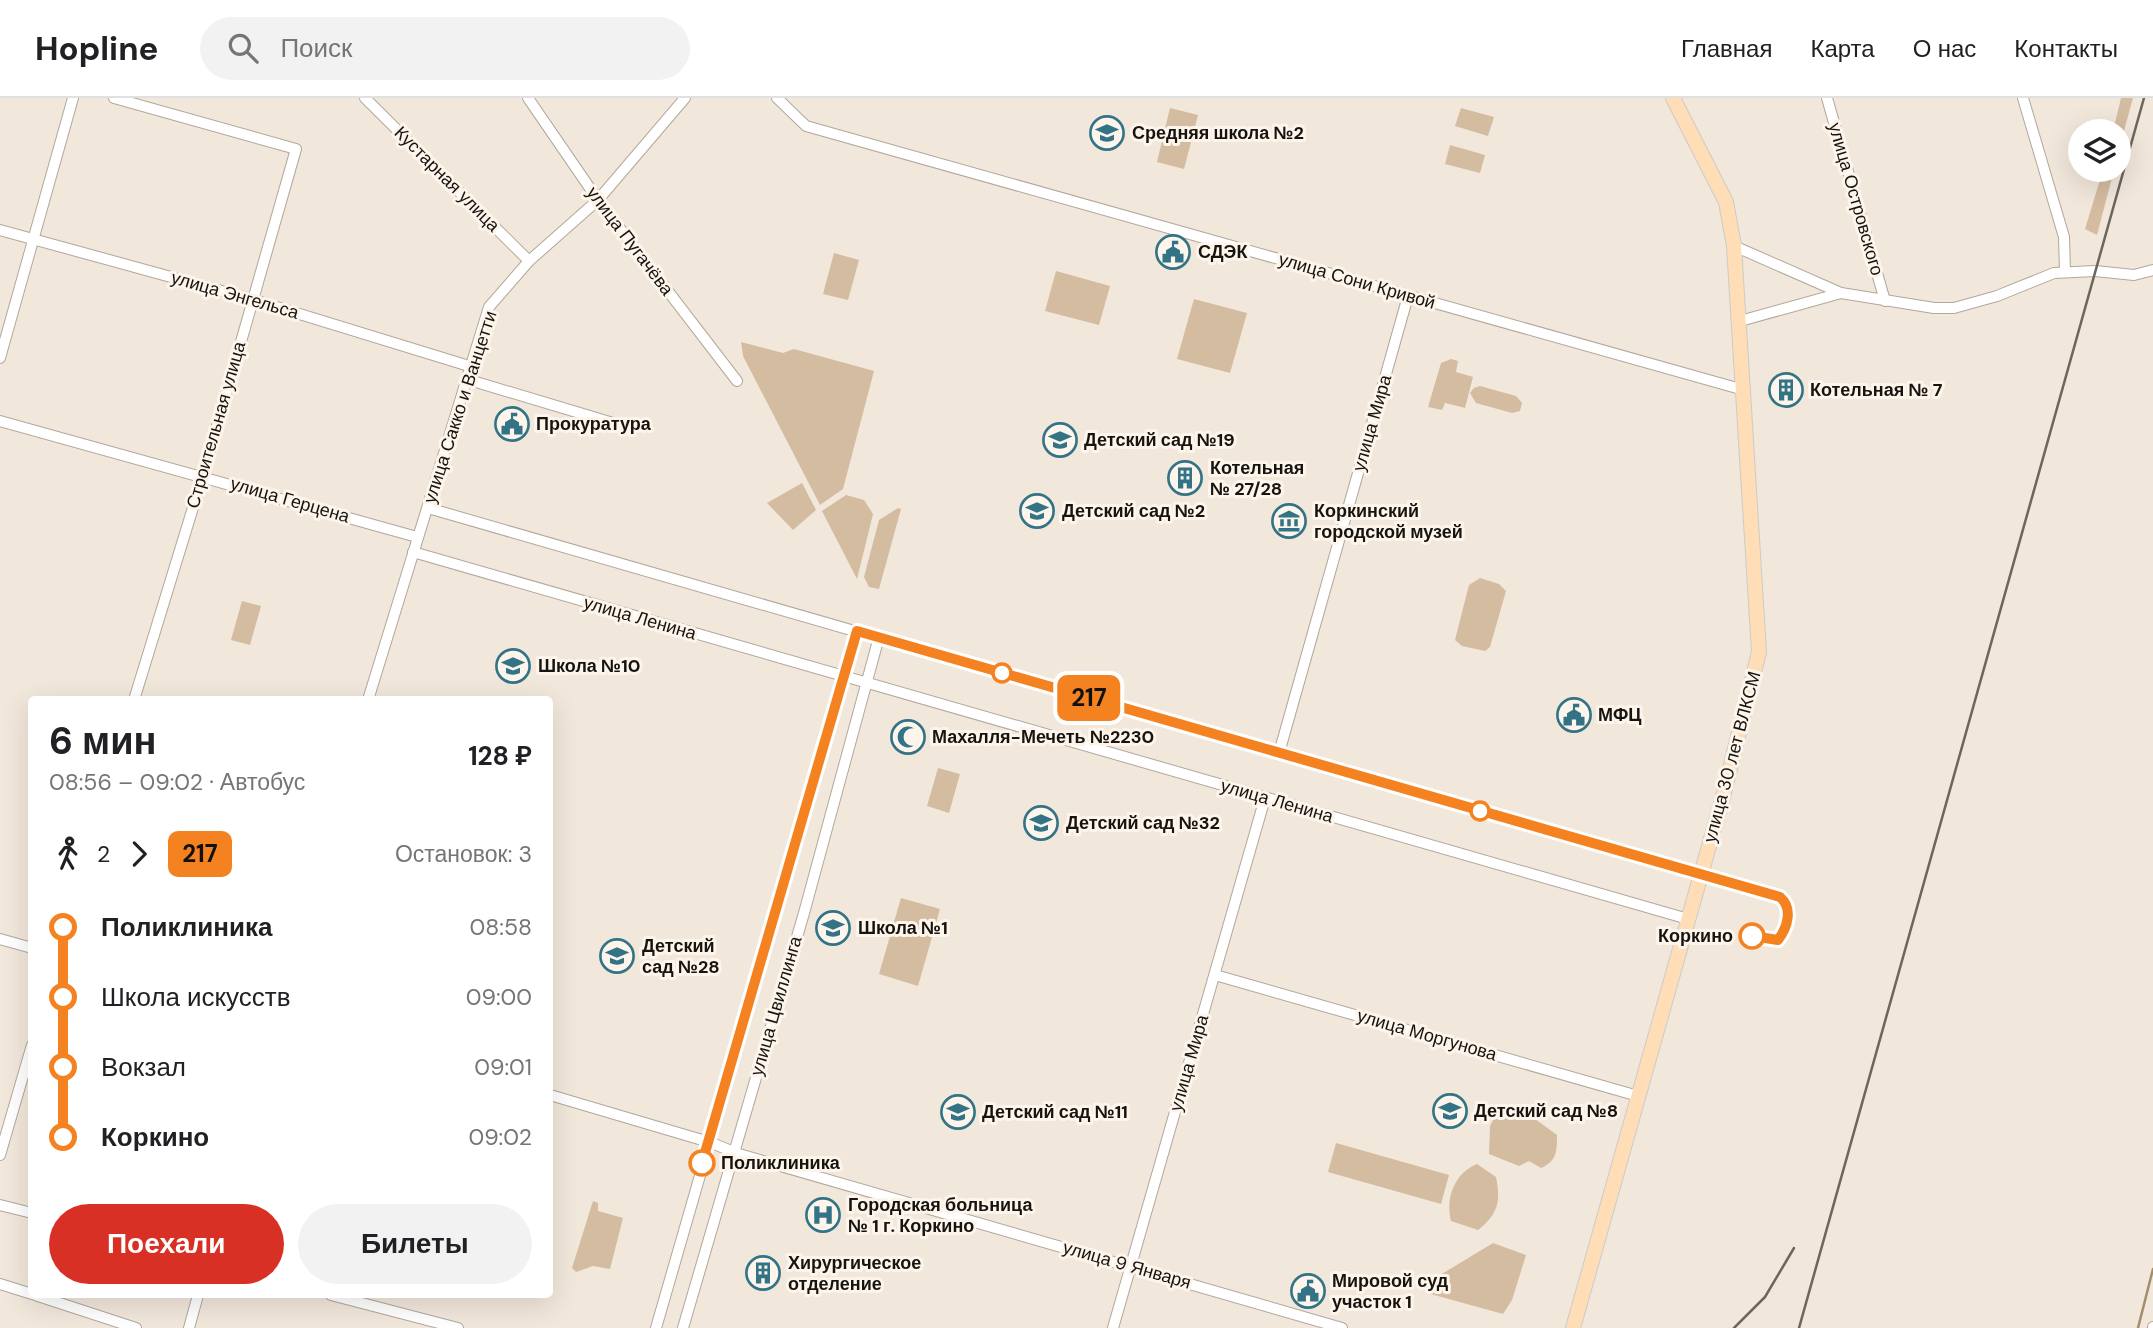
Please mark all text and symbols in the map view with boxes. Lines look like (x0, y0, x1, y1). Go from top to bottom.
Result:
search box (200, 17, 690, 80)
text: Hopline (35, 27, 158, 70)
icon: search (224, 29, 262, 67)
text: Поиск (280, 31, 352, 65)
text: Главная (1681, 33, 1772, 64)
text: Карта (1810, 33, 1875, 64)
text: О нас (1913, 33, 1976, 64)
text: Контакты (2014, 33, 2118, 64)
school or university icon: Средняя школа №2 (1088, 114, 1126, 152)
map controls (2068, 119, 2131, 182)
button: layers (2068, 119, 2131, 182)
street label: улица Островского (1823, 120, 1889, 278)
street label: Кустарная улица (389, 121, 506, 238)
place label: Средняя школа №2 (1132, 121, 1304, 145)
street label: улица Пугачёва (581, 182, 680, 301)
public building icon: СДЭК (1154, 233, 1192, 271)
place label: СДЭК (1198, 240, 1248, 264)
street label: улица Сони Кривой (1276, 247, 1438, 315)
street label: улица Энгельса (168, 265, 303, 325)
street label: улица Сакко и Ванцетти (418, 308, 502, 506)
street label: Строительная улица (181, 338, 252, 511)
street label: улица Мира (1347, 371, 1397, 474)
building icon: Котельная № 7 (1767, 371, 1805, 409)
place label: Котельная № 7 (1810, 378, 1943, 402)
public building icon: Прокуратура (493, 405, 531, 443)
place label: Прокуратура (536, 412, 652, 436)
school or university icon: Детский сад №19 (1041, 421, 1079, 459)
place label: Детский сад №19 (1084, 428, 1235, 452)
place label: Котельная № 27/28 (1210, 456, 1304, 501)
building icon: Котельная № 27/28 (1166, 459, 1204, 497)
street label: улица Герцена (228, 472, 353, 529)
school or university icon: Детский сад №2 (1018, 492, 1056, 530)
place label: Детский сад №2 (1062, 499, 1205, 523)
place label: Коркинский городской музей (1314, 499, 1463, 544)
museum icon: Коркинский городской музей (1270, 502, 1308, 540)
street label: улица Ленина (581, 590, 700, 646)
school or university icon: Школа №10 (494, 647, 532, 685)
place label: Школа №10 (538, 654, 640, 678)
unlabelled marker (992, 663, 1012, 683)
street label: улица 30 лет ВЛКСМ (1698, 669, 1766, 845)
line badge: 217 (1049, 675, 1129, 721)
text: 217 (1071, 682, 1107, 713)
public building icon: МФЦ (1555, 696, 1593, 734)
place label: МФЦ (1598, 703, 1642, 727)
text: 6 мин (49, 716, 156, 766)
mosque icon: Махалля-Мечеть №2230 (889, 718, 927, 756)
place label: Махалля-Мечеть №2230 (932, 725, 1154, 749)
text: 128 ₽ (468, 739, 532, 773)
text: 08:56 – 09:02 · Автобус (49, 767, 305, 797)
street label: улица Ленина (1218, 773, 1337, 829)
unlabelled marker (1470, 801, 1490, 821)
school or university icon: Детский сад №32 (1022, 804, 1060, 842)
place label: Детский сад №32 (1066, 811, 1220, 835)
icon: walk (49, 835, 87, 873)
icon: forward (120, 835, 158, 873)
text: 217 (182, 838, 218, 869)
text: 2 (97, 839, 110, 869)
text: Остановок: 3 (395, 839, 532, 869)
school or university icon: Школа №1 (814, 909, 852, 947)
text: Поликлиника (101, 910, 272, 944)
text: 08:58 (470, 912, 532, 942)
place label: Школа №1 (858, 916, 948, 940)
marker: Коркино (1739, 923, 1765, 949)
place label: Коркино (1658, 924, 1733, 948)
street label: улица Цвиллинга (745, 932, 808, 1079)
place label: Детский сад №28 (642, 934, 720, 979)
school or university icon: Детский сад №28 (598, 937, 636, 975)
text: Школа искусств (101, 980, 291, 1014)
text: 09:00 (466, 982, 532, 1012)
street label: улица Моргунова (1354, 1004, 1501, 1067)
street label: улица Мира (1164, 1011, 1214, 1114)
text: Вокзал (101, 1050, 186, 1084)
text: 09:01 (474, 1052, 532, 1082)
school or university icon: Детский сад №8 (1431, 1092, 1469, 1130)
school or university icon: Детский сад №11 (939, 1093, 977, 1131)
place label: Детский сад №8 (1474, 1099, 1618, 1123)
place label: Детский сад №11 (982, 1100, 1128, 1124)
text: Коркино (101, 1120, 209, 1154)
text: 09:02 (468, 1122, 532, 1152)
marker: Поликлиника (689, 1150, 715, 1176)
place label: Поликлиника (721, 1151, 841, 1175)
place label: Городская больница № 1 г. Коркино (848, 1193, 1033, 1238)
hospital icon: Городская больница № 1 г. Коркино (804, 1196, 842, 1234)
button: Поехали (49, 1204, 284, 1284)
button: Билеты (298, 1204, 532, 1284)
street label: улица 9 Января (1060, 1235, 1194, 1295)
place label: Хирургическое отделение (788, 1251, 921, 1296)
building icon: Хирургическое отделение (744, 1254, 782, 1292)
place label: Мировой суд участок 1 (1332, 1269, 1449, 1314)
public building icon: Мировой суд участок 1 (1289, 1272, 1327, 1310)

